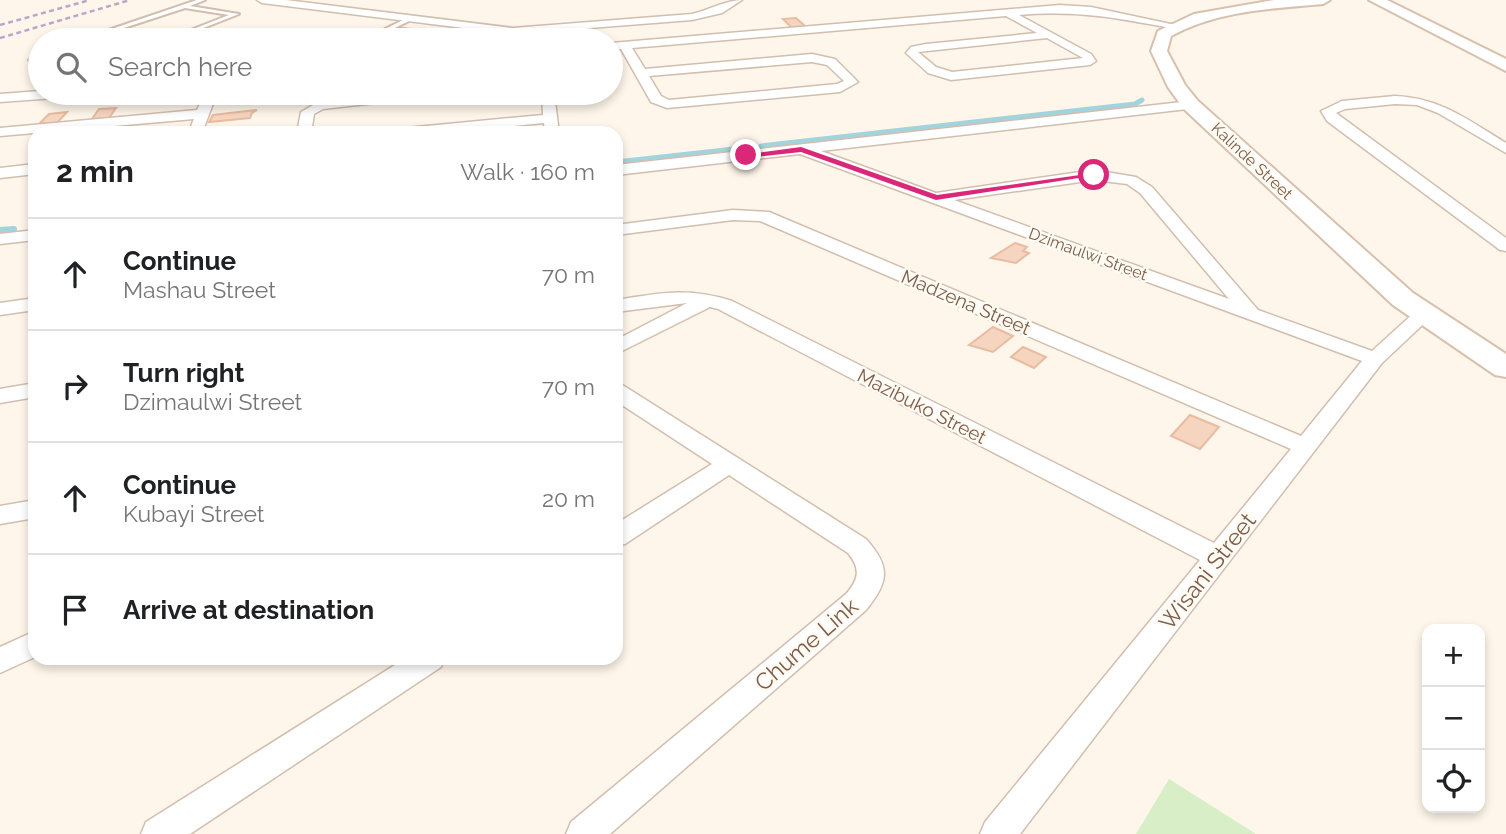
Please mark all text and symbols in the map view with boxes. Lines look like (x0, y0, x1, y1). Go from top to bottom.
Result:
search box (28, 28, 623, 105)
icon: search (52, 48, 90, 86)
text: Search here (108, 52, 252, 82)
street label: Kalinde Street (1208, 119, 1297, 204)
route end (730, 139, 761, 170)
text: 2 min (56, 154, 134, 189)
text: Walk · 160 m (460, 158, 595, 185)
route start (1078, 159, 1109, 190)
street label: Dzimaulwi Street (1026, 224, 1150, 284)
text: Continue (123, 246, 236, 276)
icon: ahead (56, 255, 94, 293)
text: 70 m (542, 261, 595, 288)
street label: Madzena Street (898, 265, 1034, 339)
text: Mashau Street (123, 276, 276, 303)
text: Turn right (123, 358, 244, 388)
street label: Mazibuko Street (854, 364, 991, 448)
icon: right (56, 367, 94, 405)
text: 70 m (542, 373, 595, 400)
text: Dzimaulwi Street (123, 388, 302, 415)
text: Continue (123, 470, 236, 500)
icon: ahead (56, 479, 94, 517)
text: 20 m (542, 485, 595, 512)
text: Kubayi Street (123, 500, 265, 527)
street label: Wisani Street (1153, 507, 1261, 635)
icon: arrive (56, 591, 94, 629)
street label: Chume Link (749, 592, 863, 696)
text: Arrive at destination (123, 595, 374, 625)
map controls (1422, 624, 1485, 813)
button: + (1422, 624, 1485, 687)
button: − (1422, 687, 1485, 750)
button: locate (1422, 750, 1485, 813)

